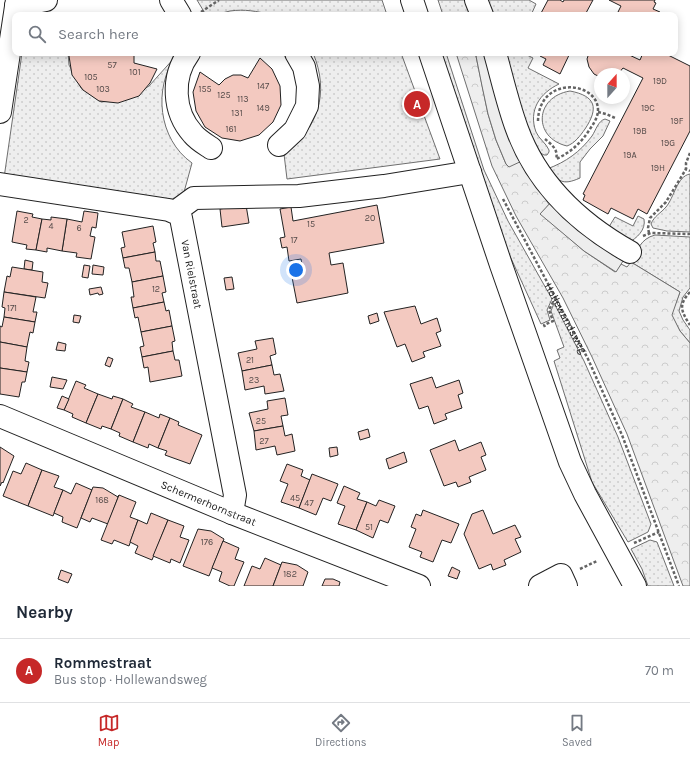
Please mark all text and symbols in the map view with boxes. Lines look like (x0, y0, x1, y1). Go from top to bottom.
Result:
search box (12, 12, 678, 56)
icon: search (26, 23, 48, 45)
text: Search here (58, 25, 139, 43)
house number: 57 (107, 60, 117, 70)
house number: 101 (129, 67, 141, 77)
north arrow (594, 68, 630, 104)
house number: 105 (84, 72, 98, 82)
house number: 19D (653, 76, 667, 86)
house number: 147 (257, 81, 270, 91)
house number: 103 (96, 84, 110, 94)
house number: 155 (198, 84, 212, 94)
pin: A (404, 89, 430, 119)
house number: 125 (217, 90, 231, 100)
house number: 113 (237, 94, 249, 104)
house number: 149 (256, 103, 270, 113)
house number: 19C (641, 103, 655, 113)
house number: 131 (231, 108, 243, 118)
house number: 19F (671, 116, 684, 126)
house number: 161 (225, 124, 237, 134)
house number: 19B (633, 126, 647, 136)
house number: 19G (661, 138, 675, 148)
house number: 19A (623, 150, 637, 160)
house number: 19H (651, 163, 665, 173)
house number: 20 (365, 213, 375, 223)
house number: 2 (23, 215, 29, 225)
house number: 15 (307, 219, 315, 229)
house number: 4 (48, 221, 54, 231)
house number: 6 (76, 223, 82, 233)
house number: 17 (290, 235, 298, 245)
street label: Van Rielstraat (179, 238, 205, 310)
your location (286, 260, 306, 280)
street label: Hollewandsweg (542, 281, 591, 356)
house number: 12 (152, 284, 160, 294)
house number: 171 (7, 303, 17, 313)
house number: 21 (246, 355, 254, 365)
house number: 23 (249, 375, 259, 385)
house number: 25 (256, 416, 266, 426)
house number: 27 (259, 436, 269, 446)
street label: Schermerhornstraat (159, 478, 258, 528)
house number: 45 (290, 493, 300, 503)
house number: 168 (95, 495, 109, 505)
house number: 47 (304, 498, 314, 508)
house number: 51 (365, 522, 373, 532)
house number: 176 (201, 537, 213, 547)
house number: 182 (283, 569, 297, 579)
text: Nearby (16, 602, 73, 622)
text: Rommestraat (54, 654, 152, 672)
text: A (25, 663, 33, 678)
text: 70 m (645, 663, 674, 678)
text: Bus stop · Hollewandsweg (54, 672, 207, 687)
tab: Map (98, 712, 120, 749)
tab: Directions (315, 712, 367, 749)
tab: Saved (562, 712, 592, 749)

